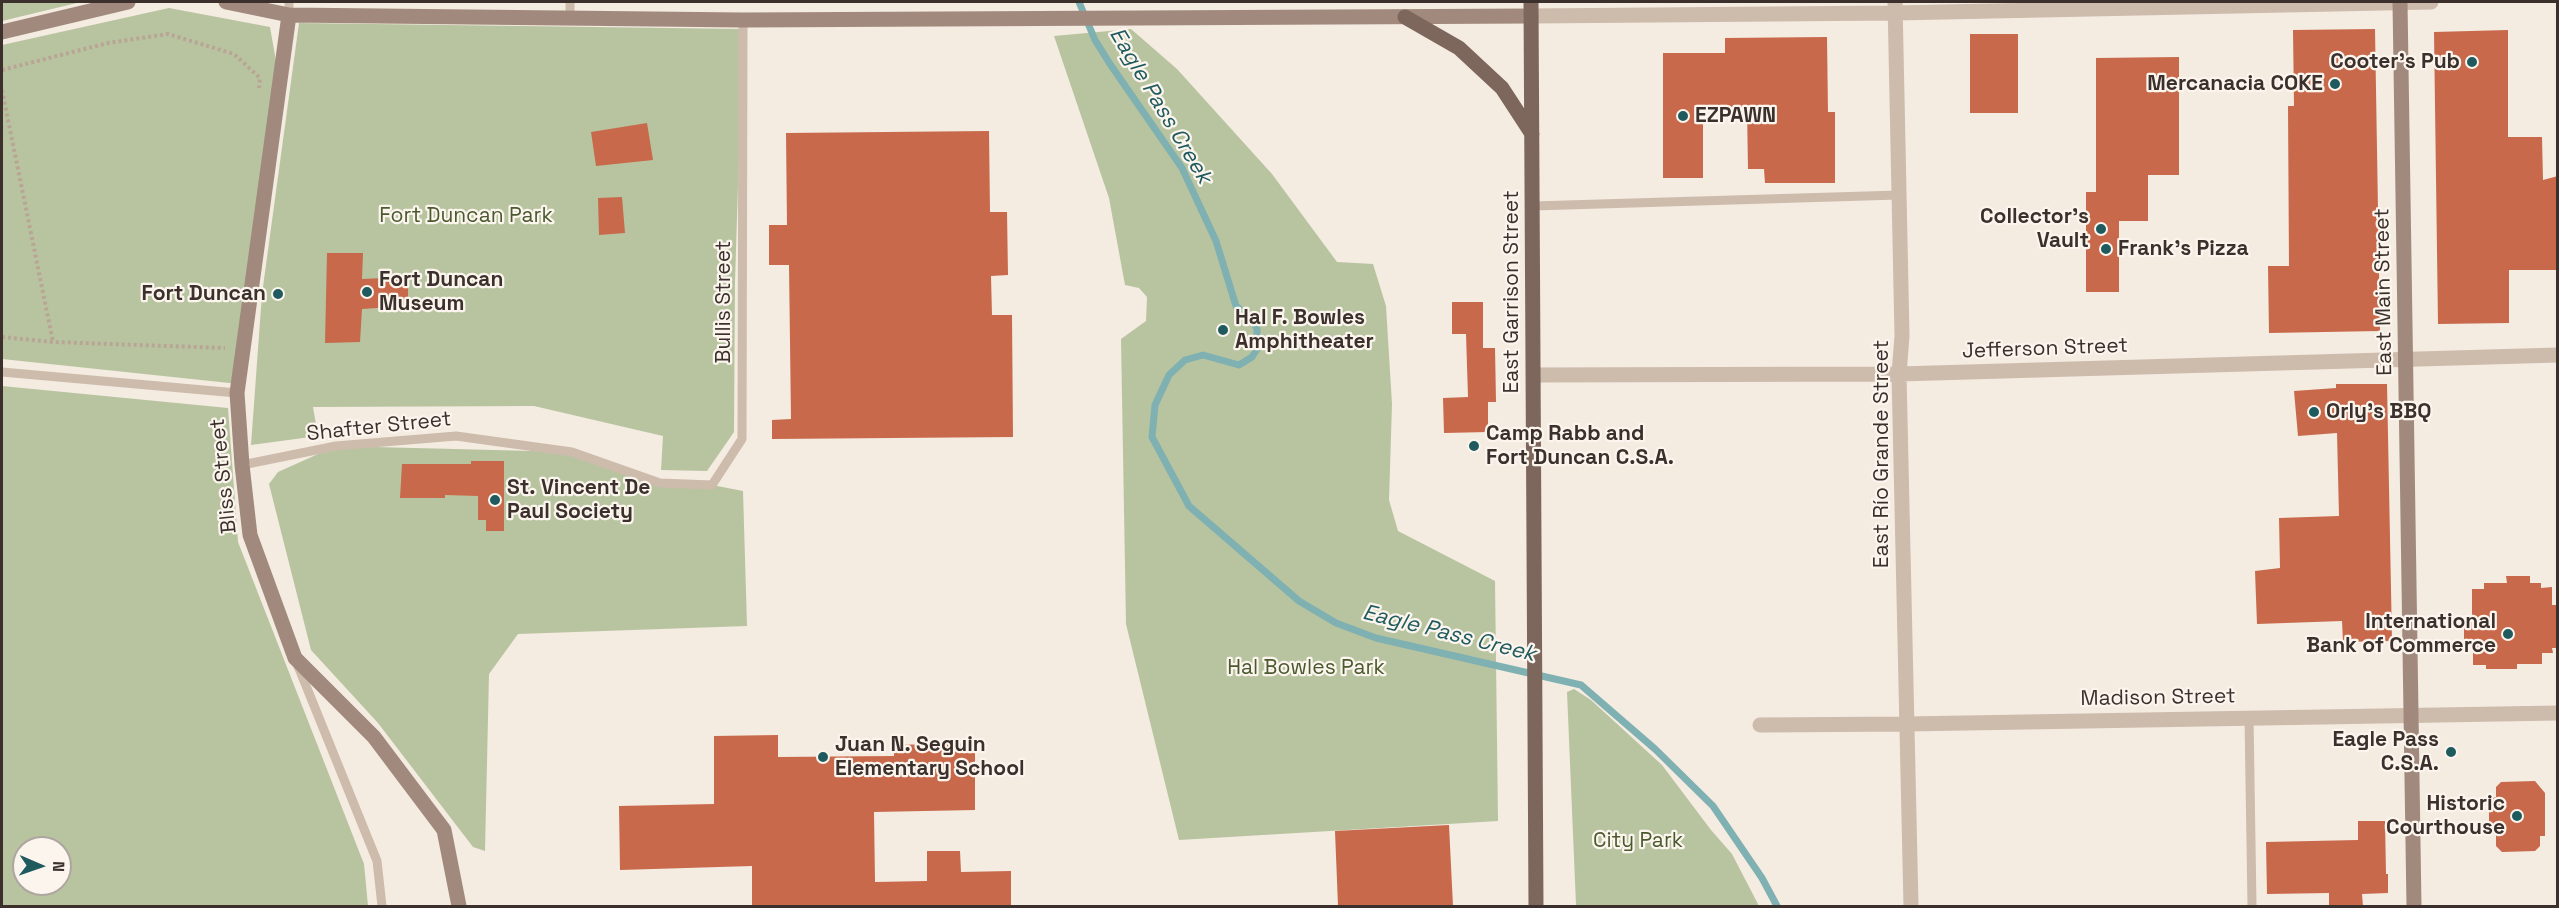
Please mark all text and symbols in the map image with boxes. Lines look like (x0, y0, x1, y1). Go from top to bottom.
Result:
water label: Eagle Pass Creek (1103, 23, 1217, 189)
place label: Cooter's Pub (2330, 49, 2460, 75)
marker: Cooter's Pub (2465, 55, 2479, 69)
place label: Mercanacia COKE (2147, 71, 2323, 97)
marker: Mercanacia COKE (2328, 77, 2342, 91)
place label: EZPAWN (1695, 103, 1776, 129)
marker: EZPAWN (1676, 109, 1690, 123)
street label: East Garrison Street (1499, 190, 1525, 394)
park label: Fort Duncan Park (379, 203, 553, 229)
place label: Collector's Vault (1980, 204, 2089, 254)
street label: East Main Street (2370, 208, 2398, 376)
marker: Collector's Vault (2094, 222, 2108, 236)
place label: Frank's Pizza (2118, 236, 2249, 262)
street label: Bullis Street (711, 241, 737, 363)
marker: Frank's Pizza (2099, 242, 2113, 256)
place label: Fort Duncan Museum (379, 267, 503, 317)
place label: Fort Duncan (142, 281, 266, 307)
marker: Fort Duncan Museum (360, 285, 374, 299)
marker: Fort Duncan (271, 287, 285, 301)
place label: Hal F. Bowles Amphitheater (1235, 305, 1374, 355)
marker: Hal F. Bowles Amphitheater (1216, 323, 1230, 337)
street label: Jefferson Street (1962, 334, 2128, 364)
street label: East Río Grande Street (1869, 340, 1895, 568)
place label: Orly's BBQ (2326, 399, 2431, 425)
marker: Orly's BBQ (2307, 405, 2321, 419)
street label: Shafter Street (305, 407, 453, 447)
street label: Bliss Street (205, 417, 243, 535)
place label: Camp Rabb and Fort Duncan C.S.A. (1486, 421, 1674, 471)
marker: Camp Rabb and Fort Duncan C.S.A. (1467, 439, 1481, 453)
place label: St. Vincent De Paul Society (507, 475, 650, 525)
marker: St. Vincent De Paul Society (488, 493, 502, 507)
water label: Eagle Pass Creek (1360, 600, 1538, 668)
place label: International Bank of Commerce (2306, 609, 2496, 659)
marker: International Bank of Commerce (2501, 627, 2515, 641)
park label: Hal Bowles Park (1227, 655, 1385, 681)
street label: Madison Street (2080, 684, 2236, 712)
place label: Eagle Pass C.S.A. (2332, 727, 2439, 777)
place label: Juan N. Seguin Elementary School (835, 732, 1025, 782)
marker: Eagle Pass C.S.A. (2444, 745, 2458, 759)
marker: Juan N. Seguin Elementary School (816, 750, 830, 764)
place label: Historic Courthouse (2386, 791, 2505, 841)
marker: Historic Courthouse (2510, 809, 2524, 823)
park label: City Park (1593, 828, 1683, 854)
north arrow (12, 836, 72, 896)
text: N (48, 861, 69, 872)

